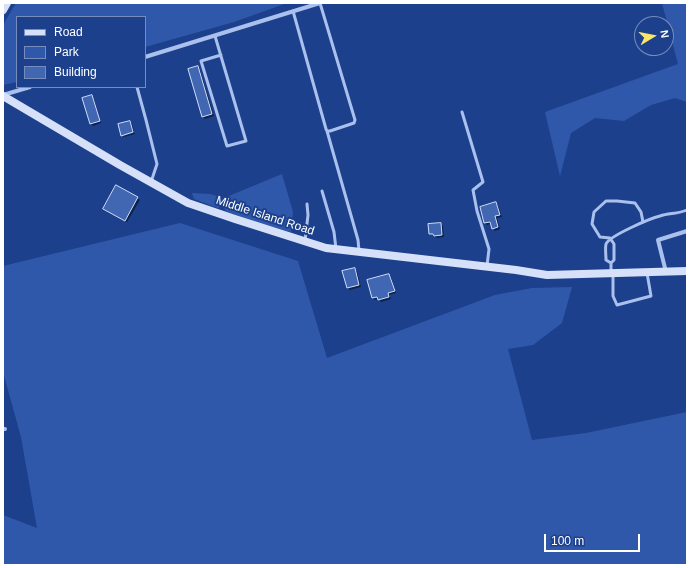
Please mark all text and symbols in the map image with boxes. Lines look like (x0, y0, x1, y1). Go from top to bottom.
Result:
legend (16, 16, 146, 88)
north arrow (634, 16, 674, 56)
text: Road (54, 25, 83, 39)
text: N (658, 29, 671, 39)
text: Park (54, 45, 79, 59)
text: Building (54, 65, 97, 79)
street label: Middle Island Road (214, 193, 316, 239)
scale bar (546, 526, 642, 552)
text: 100 m (551, 534, 584, 548)

